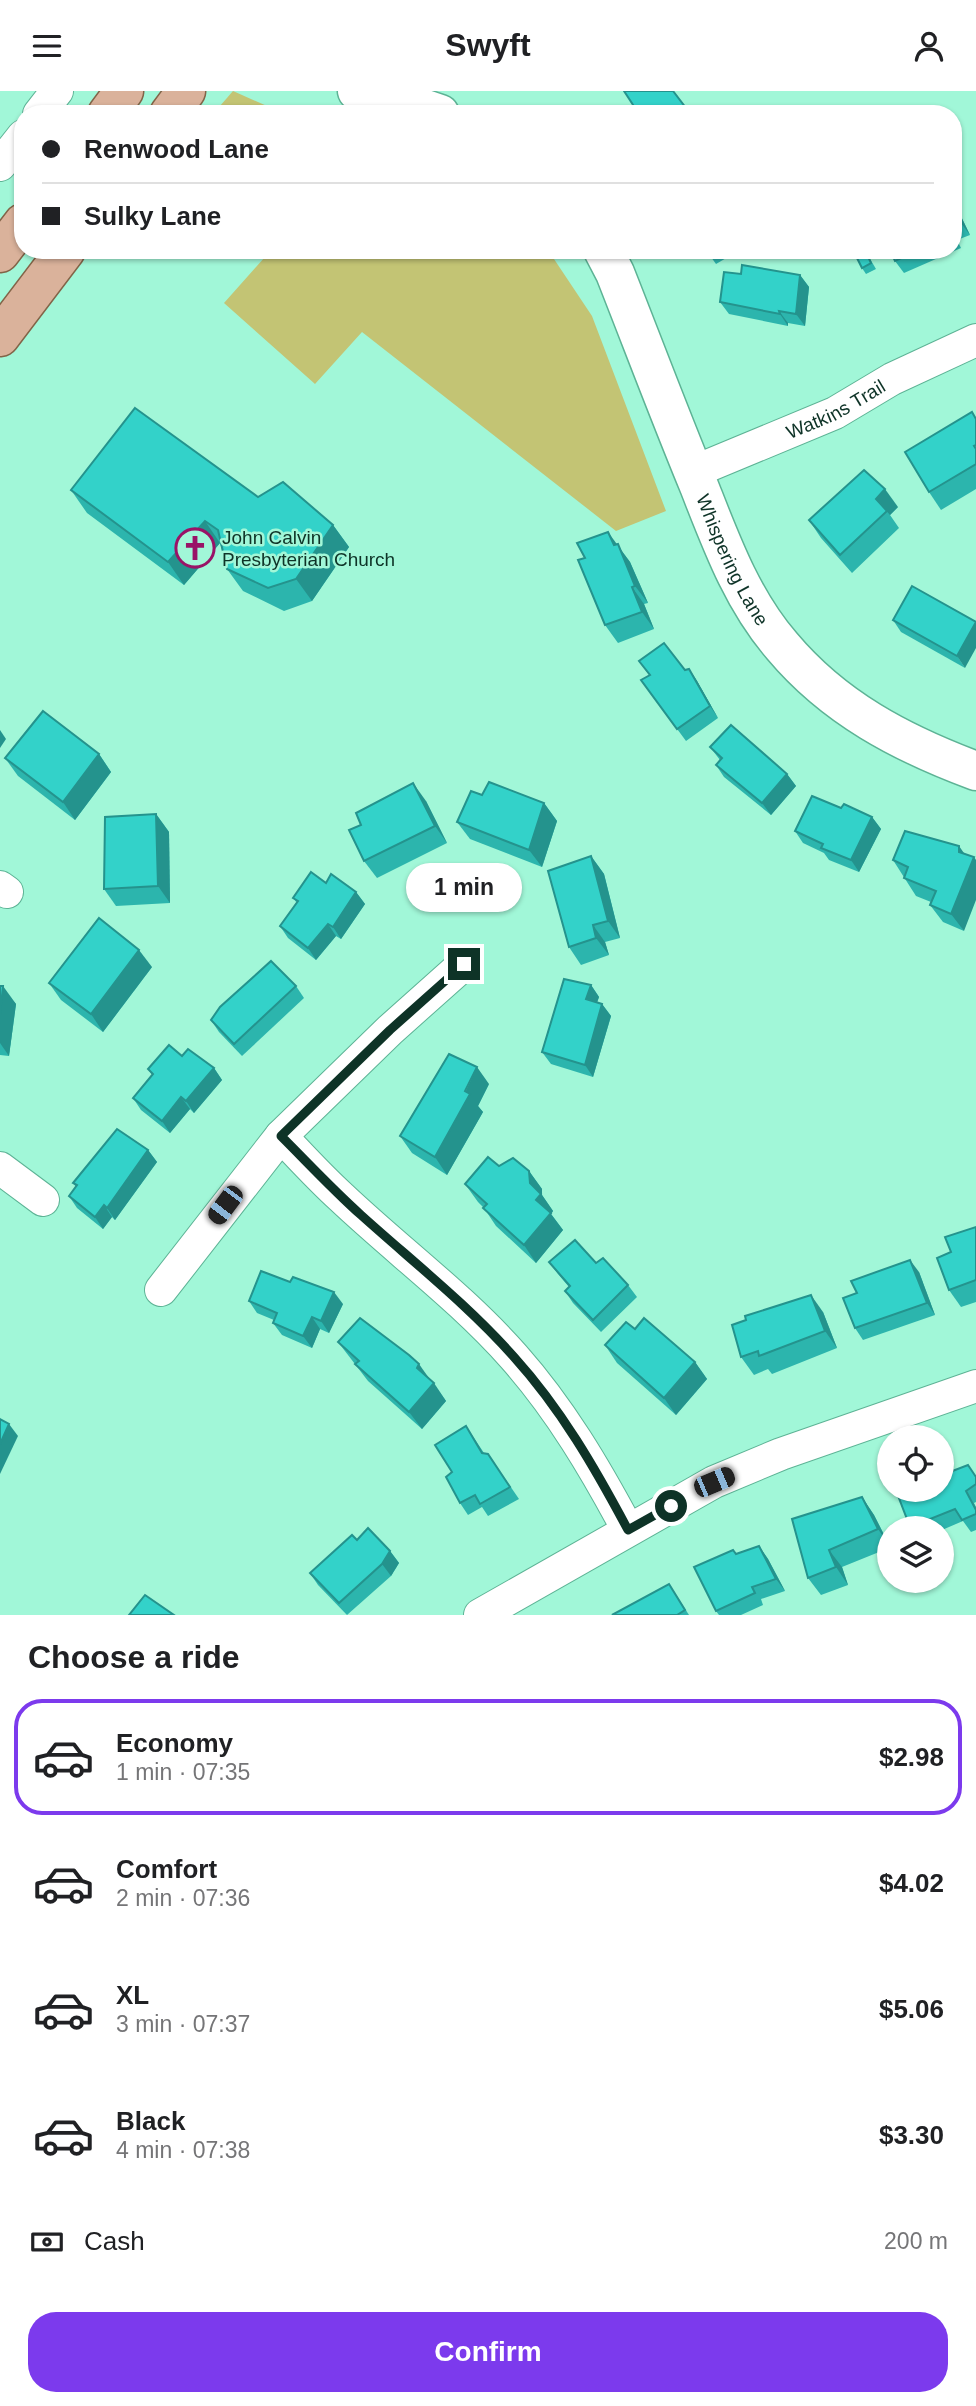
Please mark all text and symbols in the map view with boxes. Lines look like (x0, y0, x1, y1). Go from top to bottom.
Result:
icon: menu (28, 27, 66, 65)
text: Swyft (445, 27, 531, 63)
icon: person (910, 27, 948, 65)
text: Renwood Lane (84, 134, 269, 164)
text: Sulky Lane (84, 201, 221, 231)
street label: Watkins Trail (783, 375, 889, 443)
street label: Whispering Lane (693, 491, 773, 629)
church icon: John Calvin Presbyterian Church (174, 527, 216, 569)
place label: John Calvin Presbyterian Church (222, 527, 395, 570)
callout: 1 min (406, 863, 522, 911)
text: 1 min (434, 874, 494, 900)
route end (448, 948, 480, 980)
car (204, 1182, 247, 1228)
map controls (877, 1425, 954, 1593)
button: locate (877, 1425, 954, 1502)
car (691, 1464, 738, 1500)
route start (655, 1490, 687, 1522)
button: layers (877, 1516, 954, 1593)
text: Choose a ride (28, 1639, 240, 1675)
icon: car (32, 1726, 95, 1789)
text: Economy (116, 1728, 233, 1758)
text: $2.98 (879, 1742, 944, 1772)
text: 1 min · 07:35 (116, 1759, 250, 1785)
icon: car (32, 1852, 95, 1915)
text: Comfort (116, 1854, 217, 1884)
text: $4.02 (879, 1868, 944, 1898)
text: 2 min · 07:36 (116, 1885, 250, 1911)
icon: car (32, 1978, 95, 2041)
text: XL (116, 1980, 149, 2010)
text: $5.06 (879, 1994, 944, 2024)
text: 3 min · 07:37 (116, 2011, 250, 2037)
icon: car (32, 2104, 95, 2167)
text: Black (116, 2106, 185, 2136)
text: $3.30 (879, 2120, 944, 2150)
text: 4 min · 07:38 (116, 2137, 250, 2163)
icon: cash (28, 2223, 66, 2261)
text: Cash (84, 2226, 145, 2256)
text: 200 m (884, 2228, 948, 2254)
button: Confirm (28, 2312, 948, 2392)

